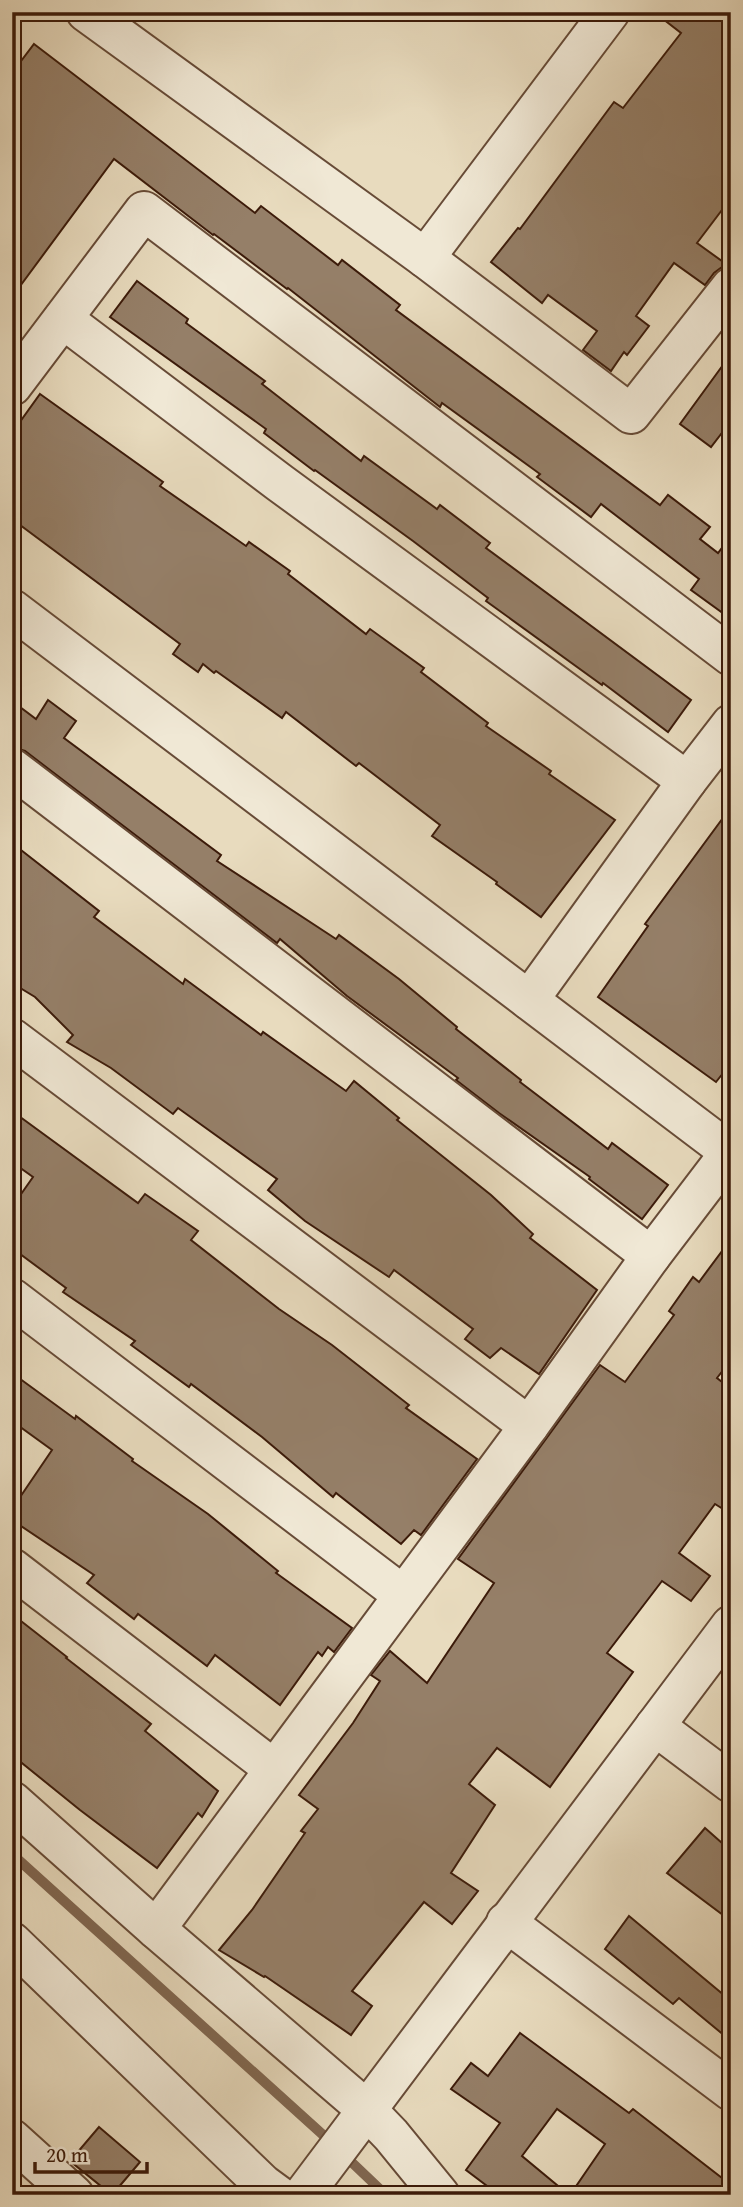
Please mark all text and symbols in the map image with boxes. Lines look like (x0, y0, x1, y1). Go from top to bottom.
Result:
scale bar (35, 2130, 147, 2174)
text: 20 m (46, 2139, 88, 2170)

